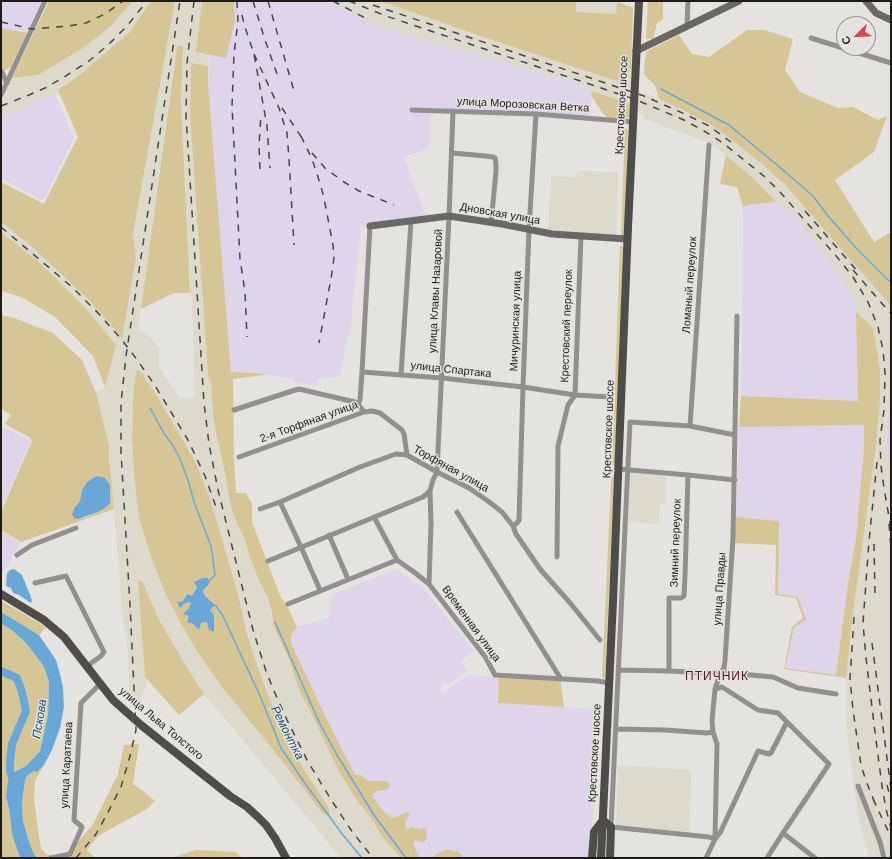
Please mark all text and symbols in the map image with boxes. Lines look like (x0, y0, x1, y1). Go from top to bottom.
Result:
north arrow (836, 16, 876, 56)
text: С (839, 34, 853, 47)
street label: Крестовское шоссе (613, 55, 631, 155)
street label: улица Морозовская Ветка (456, 95, 590, 115)
street label: Дновская улица (459, 200, 541, 228)
street label: улица Клавы Назаровой (426, 229, 446, 353)
street label: Ломаный переулок (680, 236, 700, 334)
street label: Крестовский переулок (558, 269, 576, 383)
street label: Мичуринская улица (508, 270, 524, 372)
street label: улица Спартака (410, 359, 492, 381)
street label: Крестовское шоссе (601, 379, 617, 479)
street label: 2-я Торфяная улица (258, 398, 360, 446)
street label: Торфяная улица (411, 443, 491, 495)
street label: Зимний переулок (668, 498, 684, 588)
street label: улица Правды (711, 552, 729, 626)
street label: Временная улица (439, 583, 503, 665)
district label: ПТИЧНИК (685, 670, 749, 684)
street label: улица Льва Толстого (116, 685, 206, 763)
water label: Пскова (30, 698, 50, 740)
street label: Крестовское шоссе (586, 703, 604, 803)
water label: Ремонтка (267, 704, 307, 762)
street label: улица Каратаева (58, 721, 76, 809)

